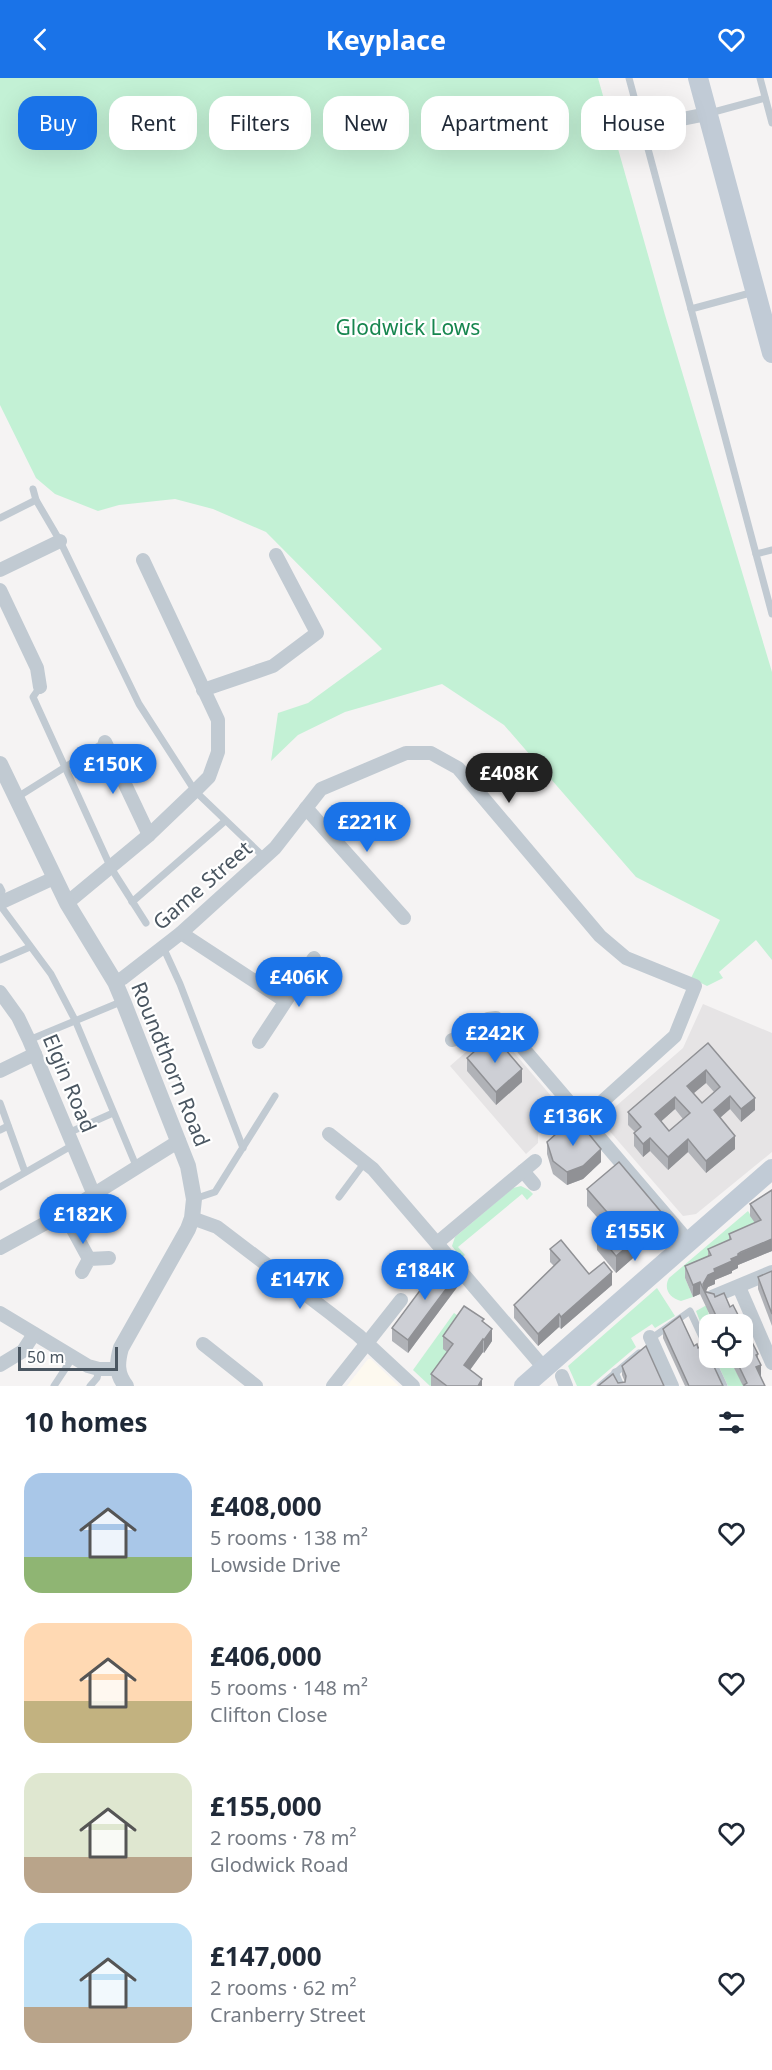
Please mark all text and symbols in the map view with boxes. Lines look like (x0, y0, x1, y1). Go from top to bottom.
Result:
text: Keyplace (326, 21, 446, 58)
icon: back (24, 23, 57, 56)
icon: heart (715, 23, 748, 56)
chip: Buy (18, 96, 97, 150)
chip: Rent (109, 96, 197, 150)
chip: Filters (209, 96, 311, 150)
chip: New (323, 96, 409, 150)
chip: Apartment (421, 96, 569, 150)
chip: House (581, 96, 686, 150)
park label: Glodwick Lows (336, 313, 480, 341)
pin: £150K (71, 744, 155, 795)
text: £150K (83, 750, 143, 777)
pin: £408K (467, 753, 551, 804)
text: £408K (479, 759, 539, 786)
pin: £221K (325, 802, 409, 853)
text: £221K (337, 808, 397, 835)
street label: Game Street (147, 834, 258, 936)
pin: £406K (257, 957, 341, 1008)
text: £406K (269, 963, 329, 990)
street label: Roundthorn Road (125, 977, 217, 1151)
pin: £242K (453, 1013, 537, 1064)
text: £242K (465, 1019, 525, 1046)
street label: Elgin Road (37, 1030, 103, 1136)
pin: £136K (531, 1096, 615, 1147)
text: £136K (543, 1102, 603, 1129)
pin: £182K (41, 1194, 125, 1245)
text: £182K (53, 1200, 113, 1227)
pin: £155K (593, 1211, 677, 1262)
text: £155K (605, 1217, 665, 1244)
pin: £184K (383, 1250, 467, 1301)
text: £184K (395, 1256, 455, 1283)
pin: £147K (258, 1259, 342, 1310)
text: £147K (270, 1265, 330, 1292)
map controls (699, 1314, 753, 1368)
button: locate (699, 1314, 753, 1368)
scale bar (18, 1344, 118, 1372)
text: 50 m (27, 1346, 64, 1368)
text: 10 homes (24, 1404, 148, 1440)
icon: filters (715, 1406, 748, 1439)
text: £408,000 (210, 1488, 322, 1524)
icon: home (72, 1497, 144, 1569)
icon: heart (715, 1517, 748, 1550)
text: 5 rooms · 138 m² (210, 1524, 368, 1551)
text: Lowside Drive (210, 1551, 341, 1578)
text: £406,000 (210, 1638, 322, 1674)
icon: home (72, 1647, 144, 1719)
icon: heart (715, 1667, 748, 1700)
text: 5 rooms · 148 m² (210, 1674, 368, 1701)
text: Clifton Close (210, 1701, 327, 1728)
text: £155,000 (210, 1788, 322, 1824)
icon: home (72, 1797, 144, 1869)
icon: heart (715, 1817, 748, 1850)
text: 2 rooms · 78 m² (210, 1824, 357, 1851)
text: Glodwick Road (210, 1851, 349, 1878)
text: £147,000 (210, 1938, 322, 1974)
icon: home (72, 1947, 144, 2019)
icon: heart (715, 1967, 748, 2000)
text: 2 rooms · 62 m² (210, 1974, 357, 2001)
text: Cranberry Street (210, 2001, 365, 2028)

